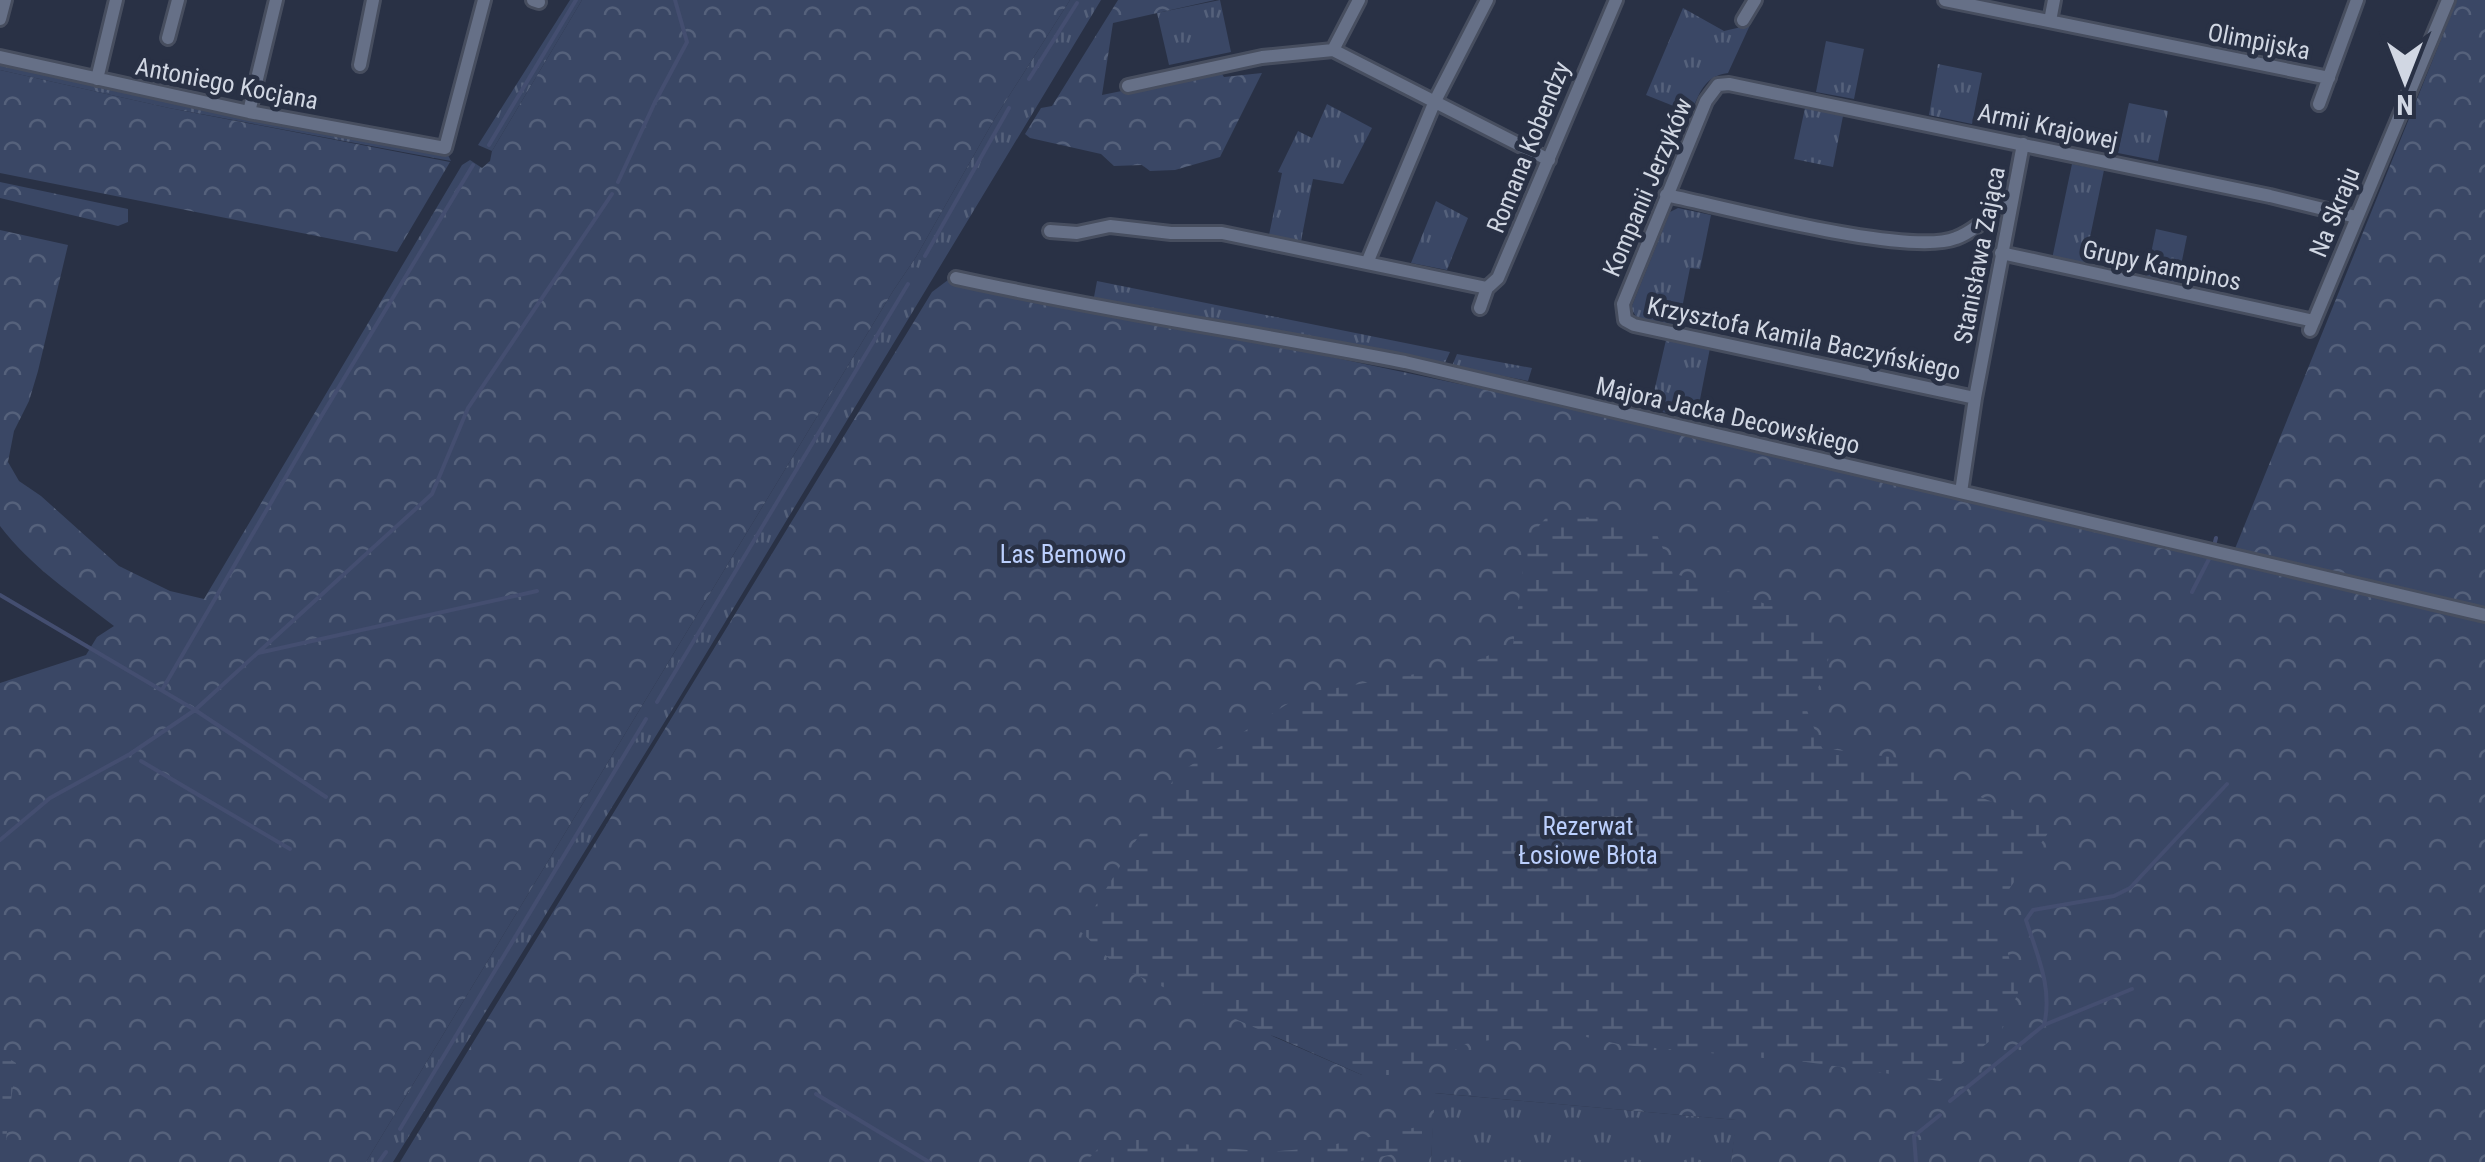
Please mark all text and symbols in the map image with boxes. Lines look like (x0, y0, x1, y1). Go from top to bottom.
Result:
street label: Olimpijska (2205, 17, 2313, 66)
north arrow (2355, 30, 2455, 130)
street label: Antoniego Kocjana (133, 52, 321, 115)
street label: Romana Kobendzy (1481, 57, 1576, 237)
text: N (2396, 88, 2414, 121)
street label: Kompanii Jerzyków (1597, 94, 1698, 281)
street label: Armii Krajowej (1975, 97, 2121, 155)
street label: Na Skraju (2303, 163, 2366, 261)
street label: Stanisława Zająca (1948, 164, 2011, 346)
street label: Grupy Kampinos (2080, 235, 2244, 296)
street label: Krzysztofa Kamila Baczyńskiego (1645, 291, 1963, 386)
street label: Majora Jacka Decowskiego (1593, 371, 1863, 460)
park label: Las Bemowo (1000, 540, 1126, 569)
park label: Rezerwat Łosiowe Błota (1518, 812, 1658, 870)

